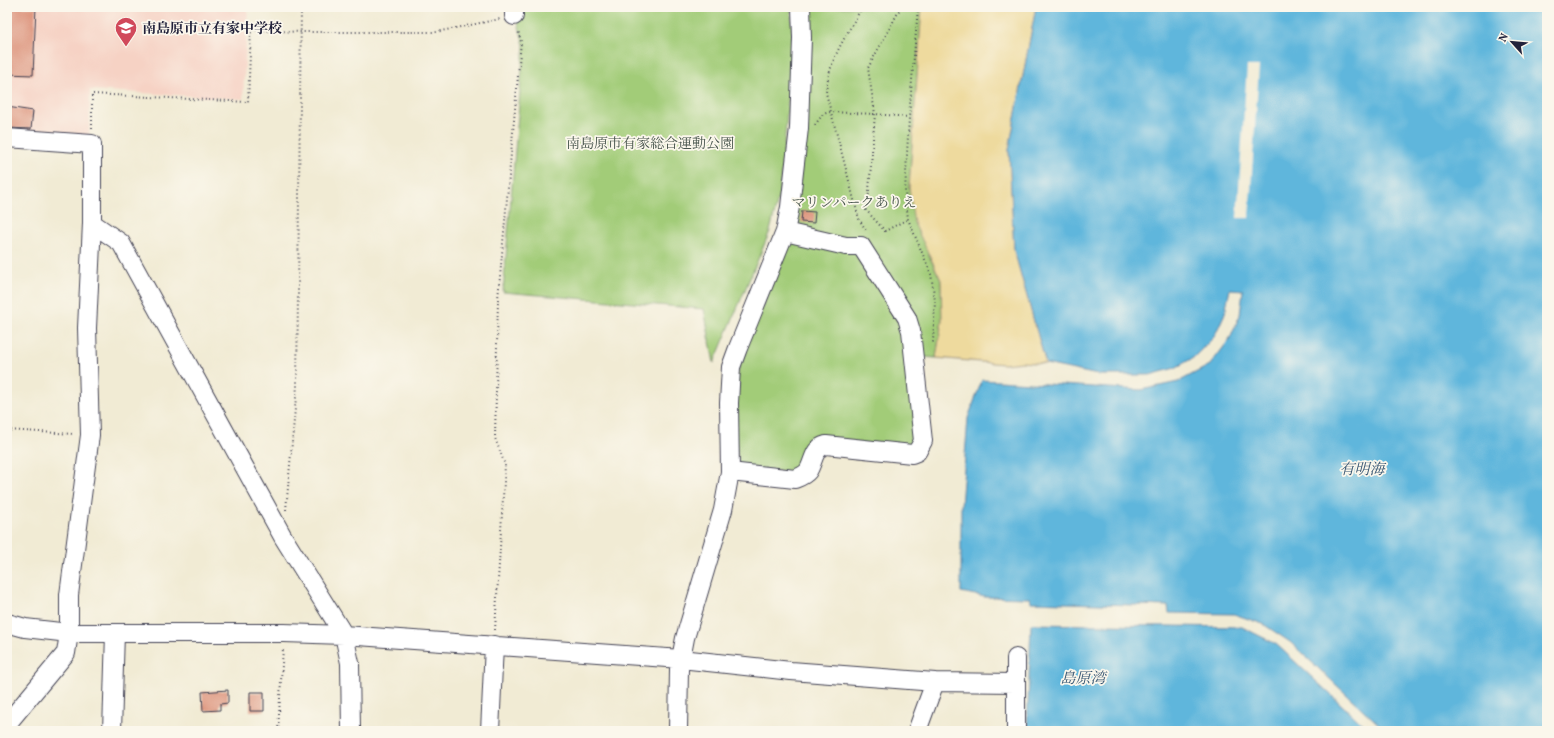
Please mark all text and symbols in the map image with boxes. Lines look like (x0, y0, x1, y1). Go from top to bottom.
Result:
school or university icon: 南島原市立有家中学校 (113, 15, 139, 48)
place label: 南島原市立有家中学校 (142, 20, 282, 39)
north arrow (1492, 22, 1532, 62)
text: N (1496, 31, 1513, 45)
park label: 南島原市有家総合運動公園 (566, 135, 734, 154)
park label: マリンパークありえ (791, 194, 917, 213)
water label: 有明海 (1339, 460, 1386, 481)
water label: 島原湾 (1060, 669, 1108, 690)

